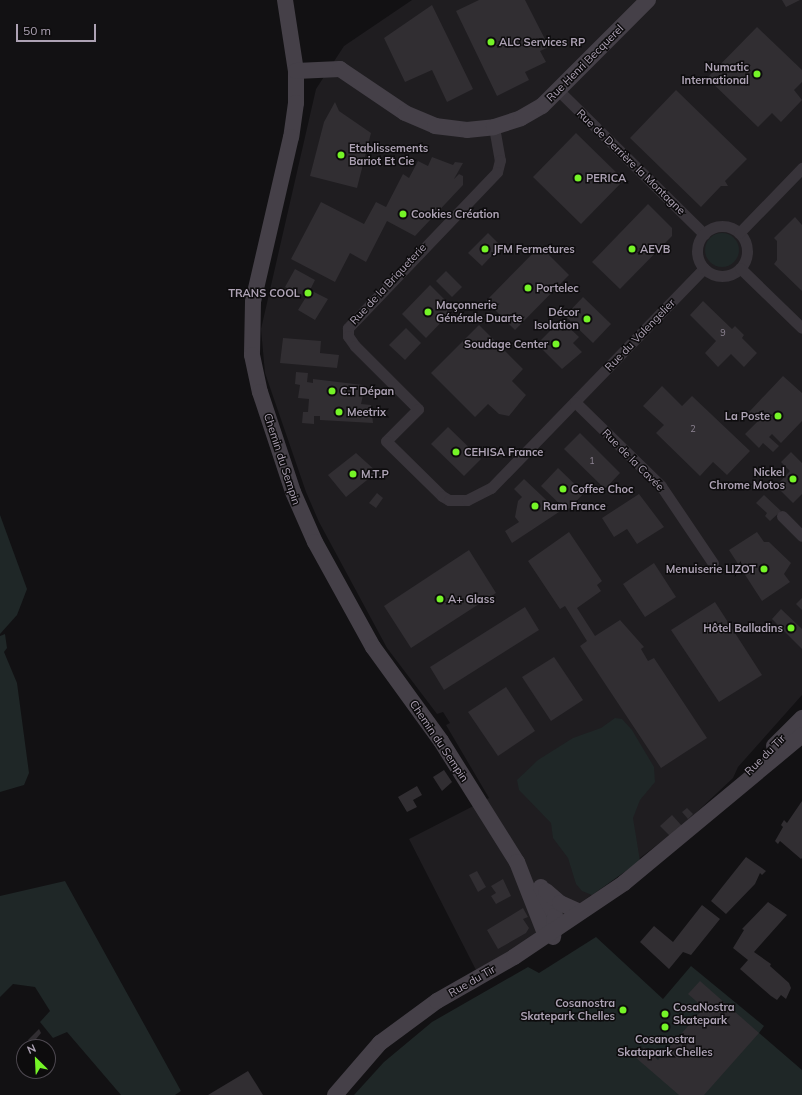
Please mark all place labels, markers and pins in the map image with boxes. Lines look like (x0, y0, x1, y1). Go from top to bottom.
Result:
place label: ALC Services RP (499, 35, 585, 49)
marker: ALC Services RP (486, 37, 496, 47)
place label: Numatic International (681, 61, 749, 87)
marker: Numatic International (752, 69, 762, 79)
place label: Etablissements Bariot Et Cie (349, 142, 428, 168)
marker: Etablissements Bariot Et Cie (336, 150, 346, 160)
place label: PERICA (586, 171, 626, 185)
marker: PERICA (573, 173, 583, 183)
place label: Cookies Création (411, 207, 499, 221)
marker: Cookies Création (398, 209, 408, 219)
place label: JFM Fermetures (493, 242, 575, 256)
place label: AEVB (640, 242, 670, 256)
marker: JFM Fermetures (480, 244, 490, 254)
marker: AEVB (627, 244, 637, 254)
place label: Portelec (536, 281, 579, 295)
marker: Portelec (523, 283, 533, 293)
place label: TRANS COOL (228, 286, 300, 300)
marker: TRANS COOL (303, 288, 313, 298)
place label: Maçonnerie Générale Duarte (436, 299, 522, 325)
place label: Décor Isolation (534, 306, 579, 332)
marker: Maçonnerie Générale Duarte (423, 307, 433, 317)
marker: Décor Isolation (582, 314, 592, 324)
place label: Soudage Center (464, 337, 548, 351)
marker: Soudage Center (551, 339, 561, 349)
place label: C.T Dépan (340, 384, 394, 398)
marker: C.T Dépan (327, 386, 337, 396)
place label: Meetrix (347, 405, 386, 419)
marker: Meetrix (334, 407, 344, 417)
place label: La Poste (725, 409, 770, 423)
marker: La Poste (773, 411, 783, 421)
place label: CEHISA France (464, 445, 543, 459)
marker: CEHISA France (451, 447, 461, 457)
place label: Nickel Chrome Motos (709, 466, 785, 492)
place label: M.T.P (361, 467, 389, 481)
marker: M.T.P (348, 469, 358, 479)
marker: Nickel Chrome Motos (788, 474, 798, 484)
place label: Coffee Choc (571, 482, 634, 496)
marker: Coffee Choc (558, 484, 568, 494)
place label: Ram France (543, 499, 606, 513)
marker: Ram France (530, 501, 540, 511)
place label: Menuiserie LIZOT (666, 562, 756, 576)
marker: Menuiserie LIZOT (759, 564, 769, 574)
place label: A+ Glass (448, 592, 495, 606)
marker: A+ Glass (435, 594, 445, 604)
place label: Hôtel Balladins (703, 621, 783, 635)
marker: Hôtel Balladins (786, 623, 796, 633)
place label: Cosanostra Skatepark Chelles (520, 997, 615, 1023)
place label: CosaNostra Skatepark (673, 1001, 735, 1027)
marker: Cosanostra Skatepark Chelles (618, 1005, 628, 1015)
marker: CosaNostra Skatepark (660, 1009, 670, 1019)
marker: Cosanostra Skatapark Chelles (660, 1022, 670, 1032)
place label: Cosanostra Skatapark Chelles (617, 1033, 713, 1059)

